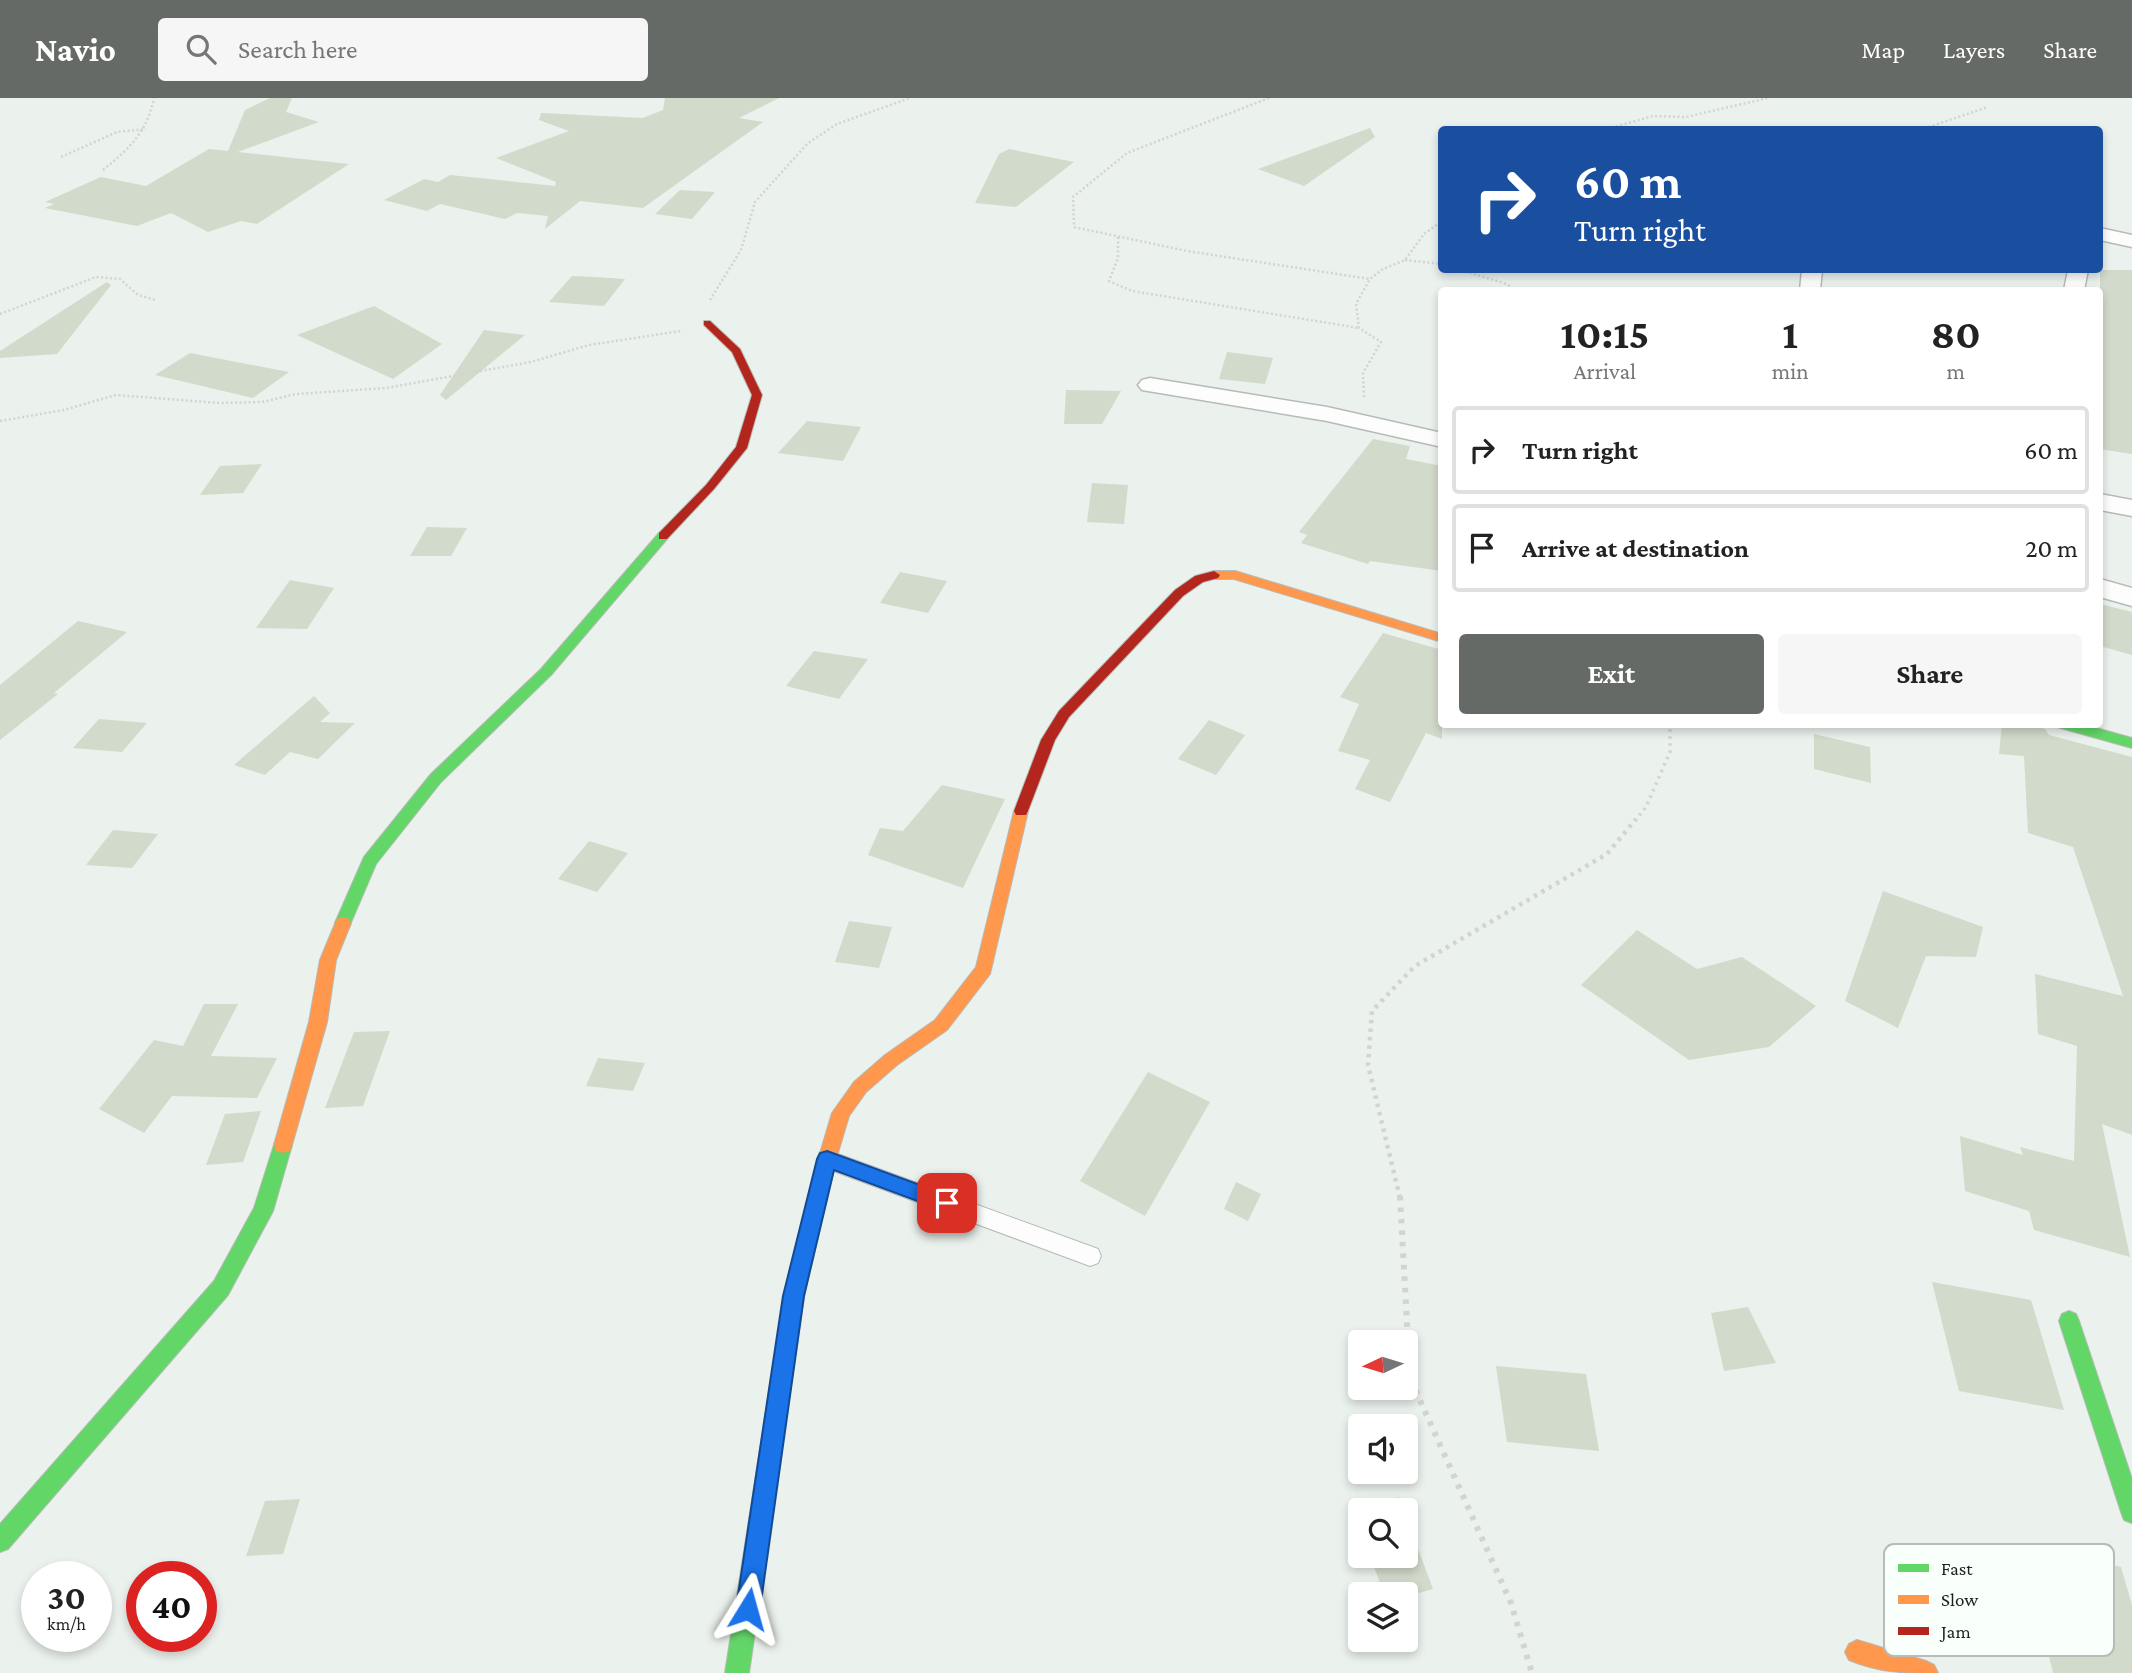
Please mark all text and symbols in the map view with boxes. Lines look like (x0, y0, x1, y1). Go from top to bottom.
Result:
search box (158, 18, 648, 81)
icon: search (182, 30, 220, 68)
text: Navio (35, 31, 116, 68)
text: Search here (238, 35, 357, 64)
text: Map (1861, 36, 1905, 63)
text: Layers (1943, 36, 2005, 63)
text: Share (2043, 36, 2097, 63)
icon: right (1459, 154, 1550, 245)
text: 60 m (1574, 154, 1681, 209)
text: Turn right (1574, 212, 1706, 248)
text: 10:15 (1560, 310, 1649, 357)
text: 1 (1782, 310, 1798, 357)
text: 80 (1931, 310, 1981, 357)
text: Arrival (1574, 358, 1636, 384)
text: min (1772, 358, 1809, 384)
text: m (1947, 358, 1965, 384)
icon: right (1463, 431, 1501, 469)
text: Turn right (1522, 436, 1638, 465)
text: 60 m (2024, 436, 2078, 465)
icon: arrive (1463, 529, 1501, 567)
text: Arrive at destination (1522, 534, 1749, 563)
text: 20 m (2025, 534, 2078, 563)
button: Exit (1459, 634, 1764, 714)
button: Share (1778, 634, 2082, 714)
pin (917, 1173, 977, 1233)
icon: arrive (928, 1184, 966, 1222)
north arrow (1348, 1330, 1418, 1400)
map controls (1348, 1330, 1418, 1652)
button: sound (1348, 1414, 1418, 1484)
button: search (1348, 1498, 1418, 1568)
legend (1884, 1544, 2114, 1656)
text: Fast (1941, 1558, 1973, 1579)
speed limit sign: 40 (126, 1561, 217, 1652)
position arrow (711, 1572, 785, 1646)
text: 30 (47, 1578, 86, 1617)
button: layers (1348, 1582, 1418, 1652)
text: Slow (1941, 1589, 1978, 1610)
text: km/h (47, 1614, 86, 1634)
text: Jam (1939, 1621, 1971, 1642)

